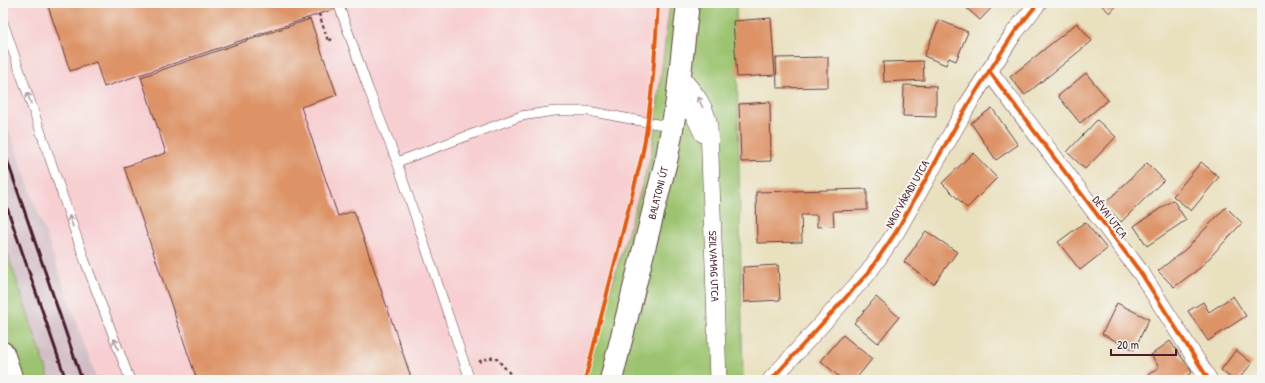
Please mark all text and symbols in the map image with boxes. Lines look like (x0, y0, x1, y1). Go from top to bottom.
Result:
one-way arrow (25, 93, 33, 105)
one-way arrow (696, 96, 703, 108)
street label: NAGYVÁRADI UTCA (882, 157, 932, 231)
street label: BALATONI ÚT (645, 164, 672, 221)
street label: DÉVAI UTCA (1090, 193, 1131, 241)
one-way arrow (67, 216, 75, 228)
street label: SZILVAMAG UTCA (706, 230, 722, 303)
scale bar (1111, 331, 1176, 357)
text: 20 m (1117, 336, 1139, 353)
one-way arrow (112, 337, 119, 350)

